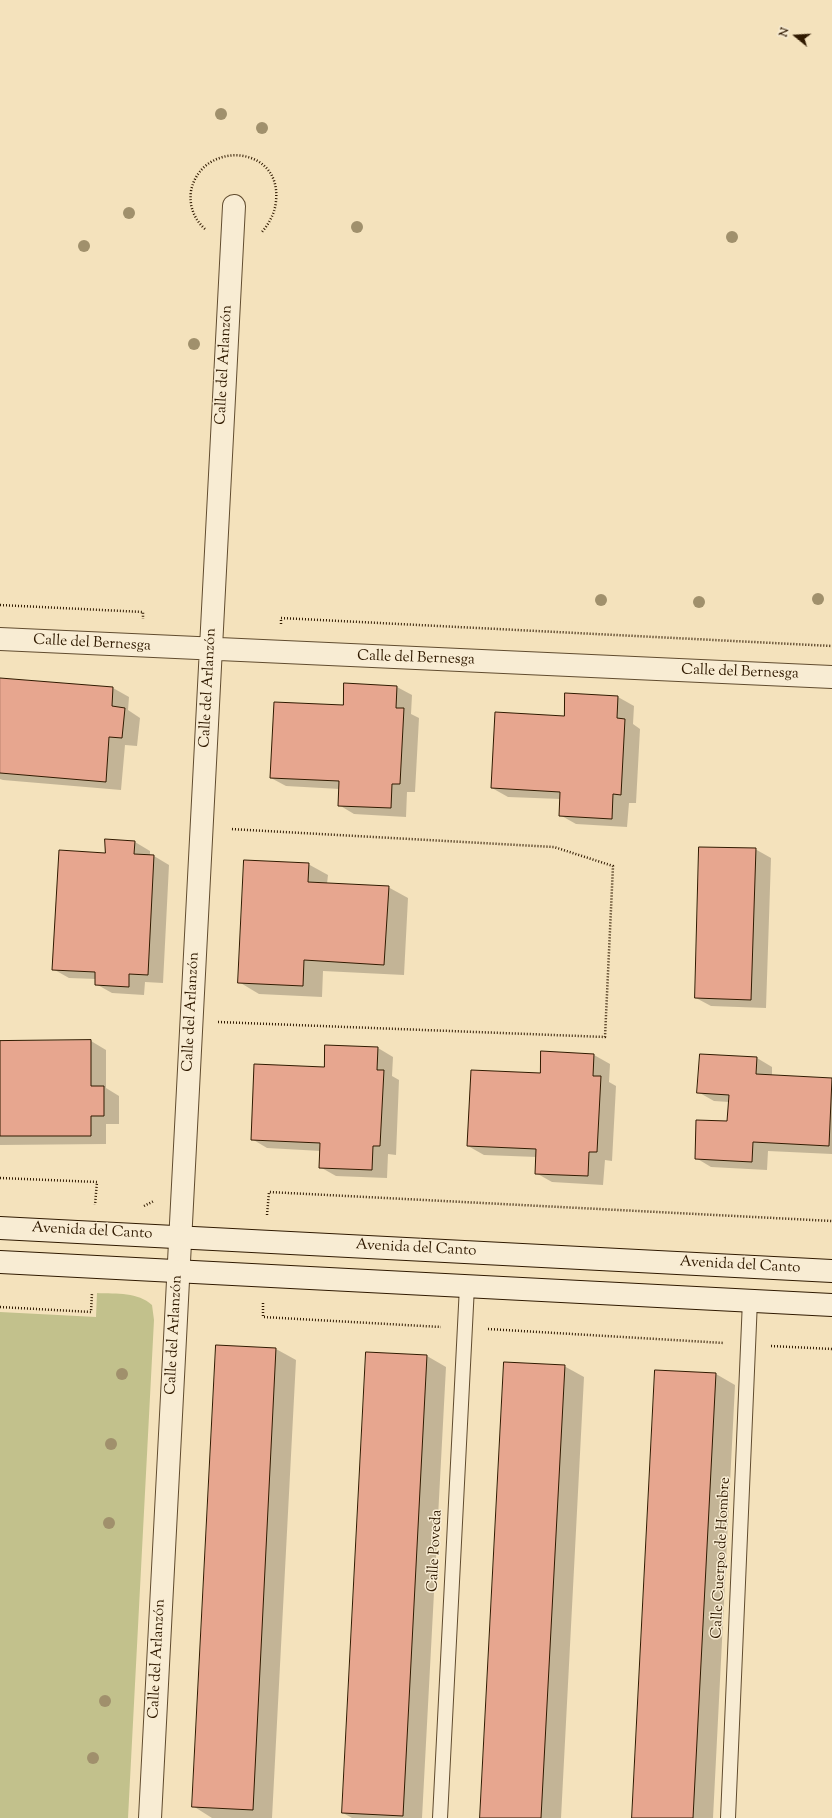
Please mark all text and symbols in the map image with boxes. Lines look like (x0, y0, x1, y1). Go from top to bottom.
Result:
north arrow (776, 16, 816, 56)
text: N (776, 26, 794, 39)
street label: Calle del Arlanzón (213, 305, 237, 425)
street label: Calle del Arlanzón (197, 628, 221, 748)
street label: Calle del Bernesga (33, 632, 151, 656)
street label: Calle del Bernesga (357, 648, 475, 670)
street label: Calle del Bernesga (681, 662, 799, 684)
street label: Calle del Arlanzón (180, 952, 204, 1072)
street label: Avenida del Canto (31, 1220, 153, 1244)
street label: Avenida del Canto (355, 1237, 477, 1261)
street label: Avenida del Canto (679, 1254, 801, 1278)
street label: Calle del Arlanzón (163, 1275, 187, 1395)
street label: Calle Cuerpo de Hombre (709, 1477, 735, 1639)
street label: Calle Poveda (425, 1509, 447, 1593)
street label: Calle del Arlanzón (146, 1599, 170, 1719)

